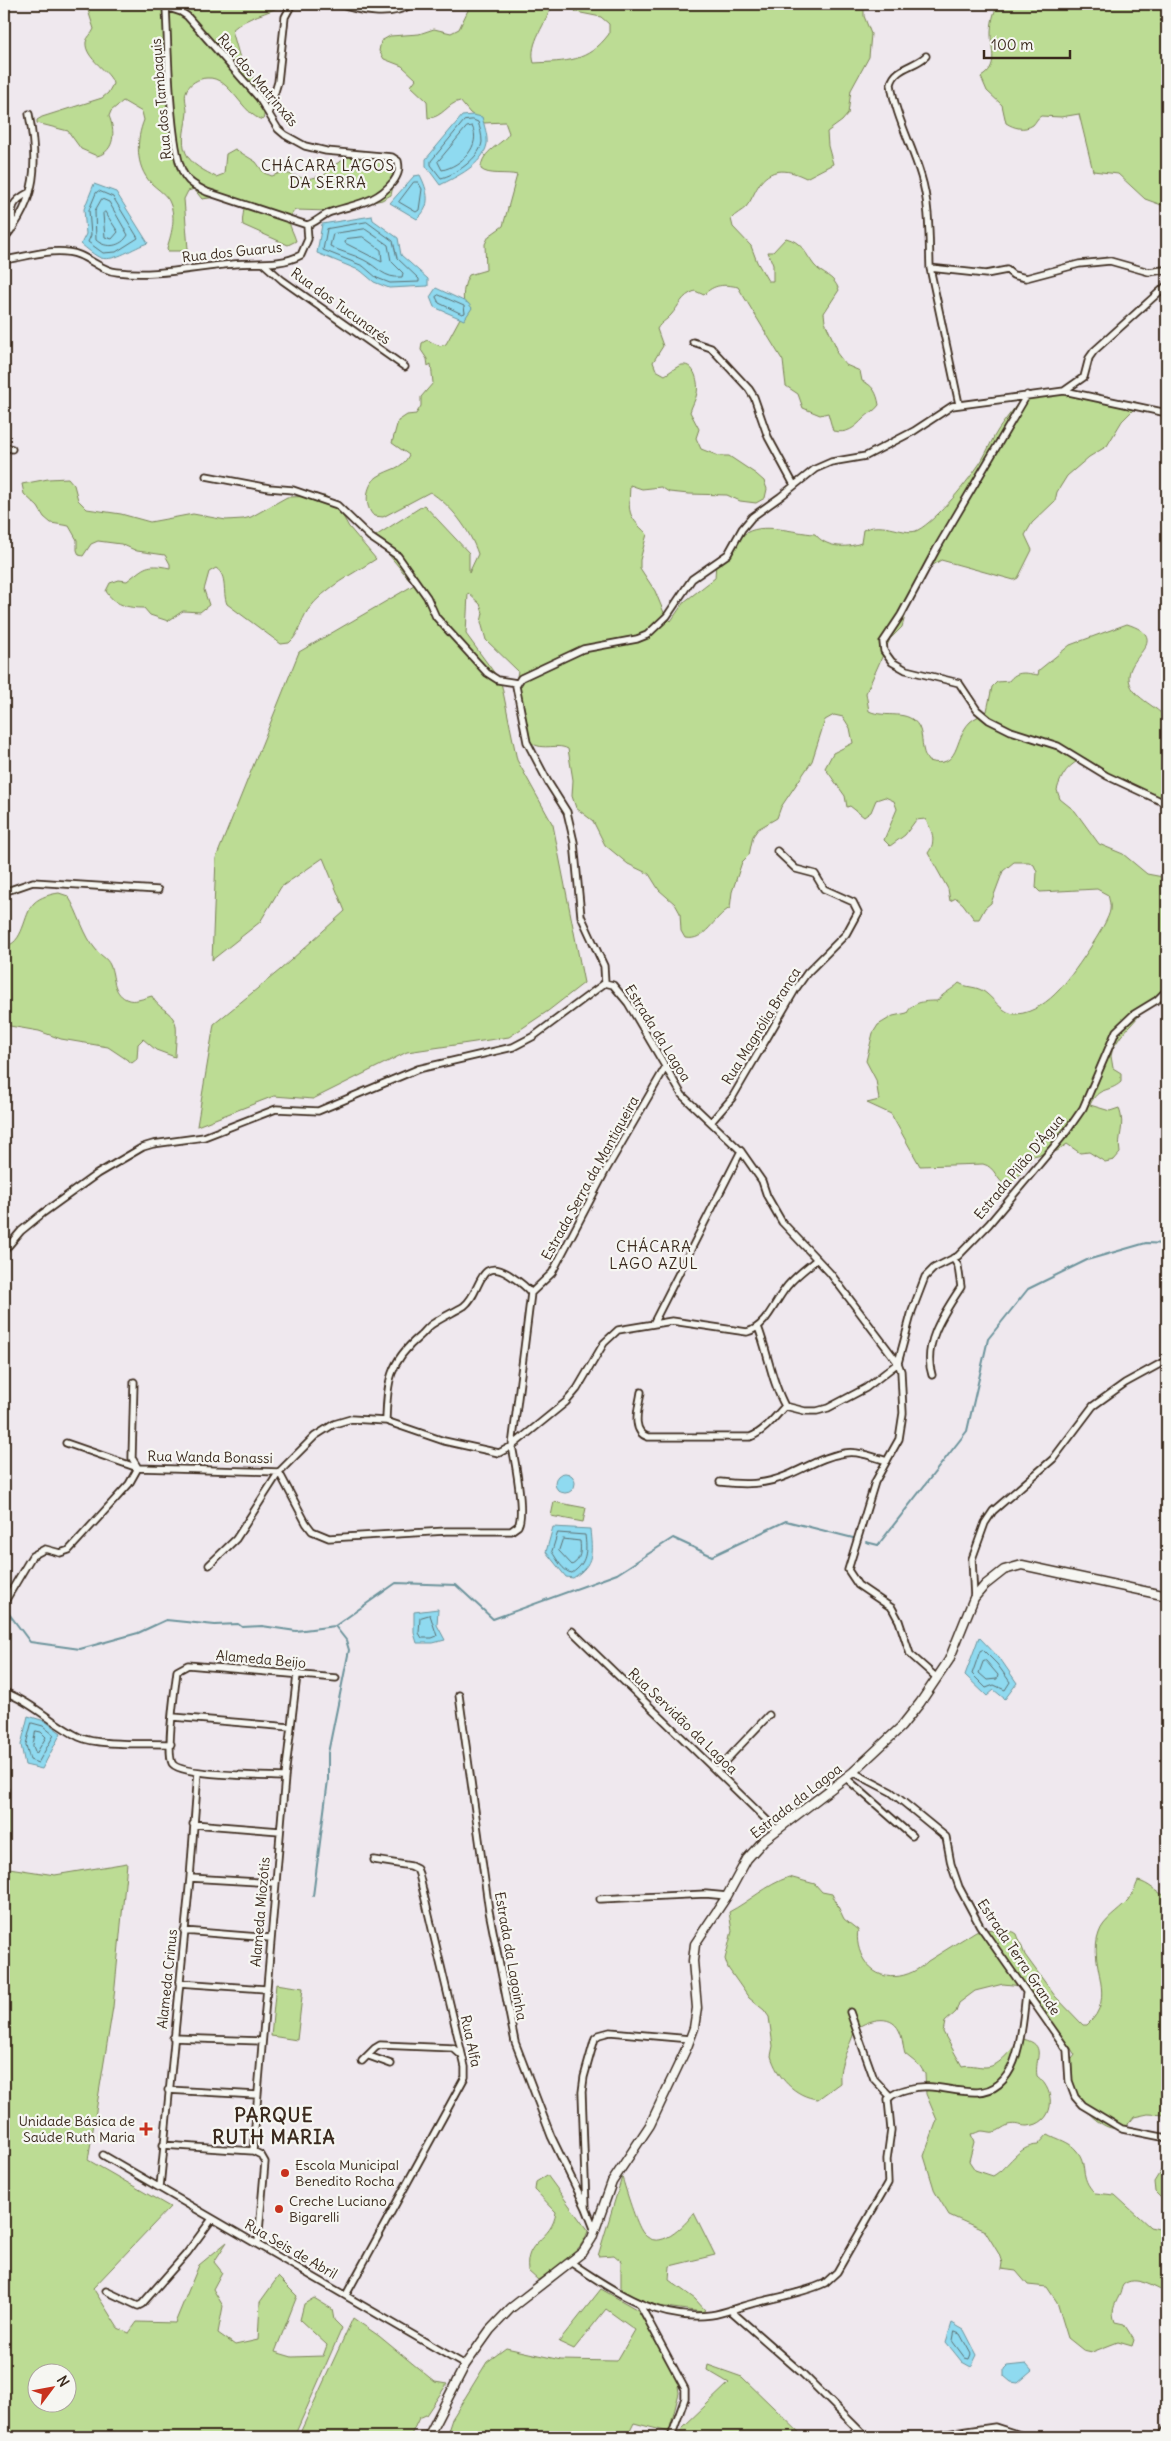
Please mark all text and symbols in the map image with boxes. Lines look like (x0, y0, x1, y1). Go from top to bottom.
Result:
scale bar (984, 28, 1070, 60)
street label: Rua dos Matrinxãs (214, 30, 302, 130)
text: 100 m (991, 35, 1033, 54)
street label: Rua dos Tambaquis (147, 38, 175, 160)
district label: CHÁCARA LAGOS DA SERRA (261, 156, 395, 192)
street label: Rua dos Guarus (181, 238, 283, 266)
street label: Rua dos Tucunarés (288, 264, 394, 348)
street label: Rua Magnólia Branca (718, 964, 804, 1088)
street label: Estrada da Lagoa (621, 981, 695, 1085)
street label: Estrada Serra da Mantiqueira (537, 1093, 643, 1263)
street label: Estrada Pilão D'Água (970, 1111, 1068, 1223)
district label: CHÁCARA LAGO AZUL (609, 1237, 699, 1273)
street label: Rua Wanda Bonassi (147, 1447, 273, 1467)
street label: Alameda Beijo (215, 1646, 307, 1672)
street label: Rua Servidão da Lagoa (624, 1664, 742, 1778)
street label: Estrada da Lagoa (747, 1760, 845, 1842)
street label: Alameda Miozótis (246, 1856, 274, 1968)
street label: Estrada da Lagoinha (491, 1890, 531, 2022)
street label: Estrada Terra Grande (973, 1895, 1065, 2019)
street label: Alameda Crinus (153, 1928, 181, 2030)
street label: Rua Alfa (457, 2013, 485, 2069)
district label: PARQUE RUTH MARIA (212, 2103, 336, 2149)
place label: Unidade Básica de Saúde Ruth Maria (18, 2112, 135, 2146)
marker: Unidade Básica de Saúde Ruth Maria (139, 2122, 153, 2136)
place label: Escola Municipal Benedito Rocha (295, 2156, 399, 2190)
marker: Escola Municipal Benedito Rocha (279, 2167, 291, 2179)
place label: Creche Luciano Bigarelli (289, 2192, 387, 2226)
marker: Creche Luciano Bigarelli (273, 2203, 285, 2215)
street label: Rua Seis de Abril (241, 2215, 341, 2283)
north arrow (28, 2364, 78, 2414)
text: N (53, 2372, 73, 2390)

